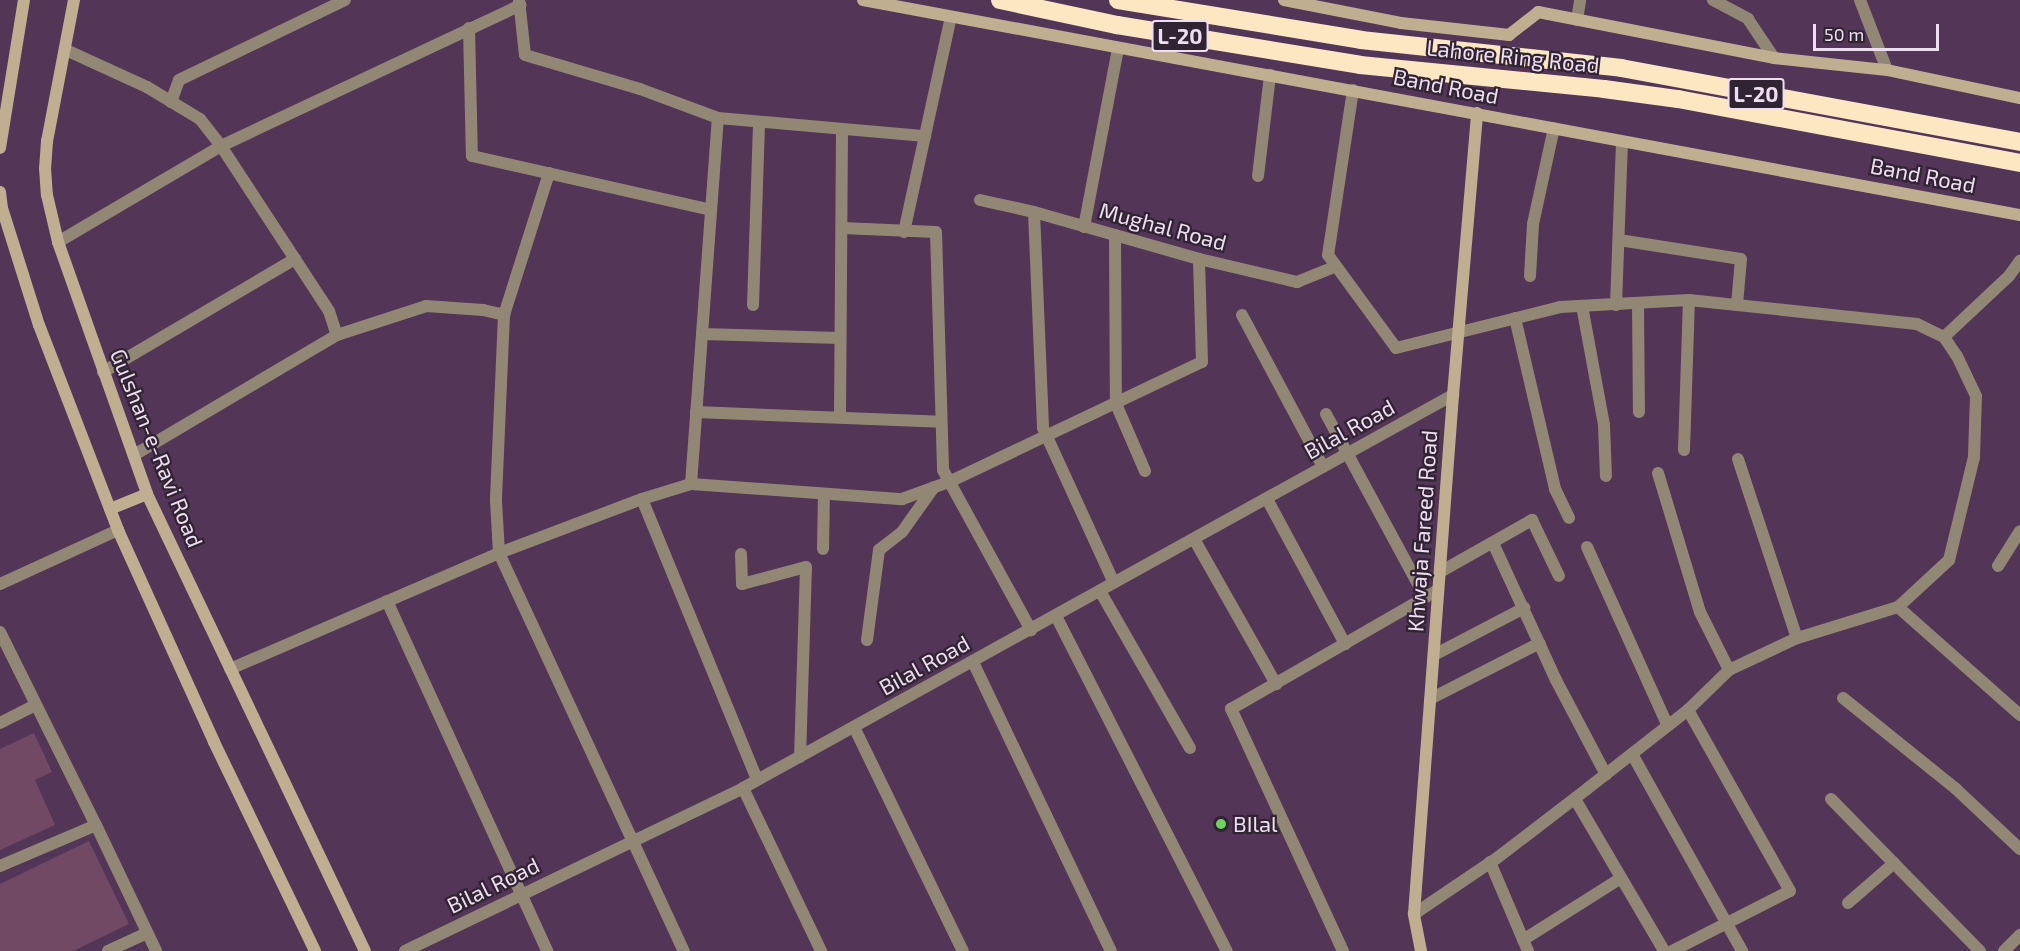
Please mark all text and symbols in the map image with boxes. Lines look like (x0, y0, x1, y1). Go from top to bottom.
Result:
scale bar (1816, 12, 1942, 50)
road number: L-20 (1152, 18, 1208, 54)
text: 50 m (1824, 23, 1864, 45)
street label: Lahore Ring Road (1425, 34, 1601, 78)
street label: Band Road (1391, 63, 1501, 109)
road number: L-20 (1728, 76, 1784, 112)
street label: Band Road (1868, 152, 1978, 198)
street label: Mughal Road (1096, 196, 1230, 256)
street label: Gulshan-e-Ravi Road (105, 345, 209, 551)
street label: Bilal Road (1299, 393, 1399, 465)
street label: Khwaja Fareed Road (1402, 429, 1442, 633)
street label: Bilal Road (874, 629, 974, 701)
place label: BIlal (1233, 811, 1278, 837)
marker: BIlal (1214, 817, 1228, 831)
street label: Bilal Road (442, 851, 544, 919)

